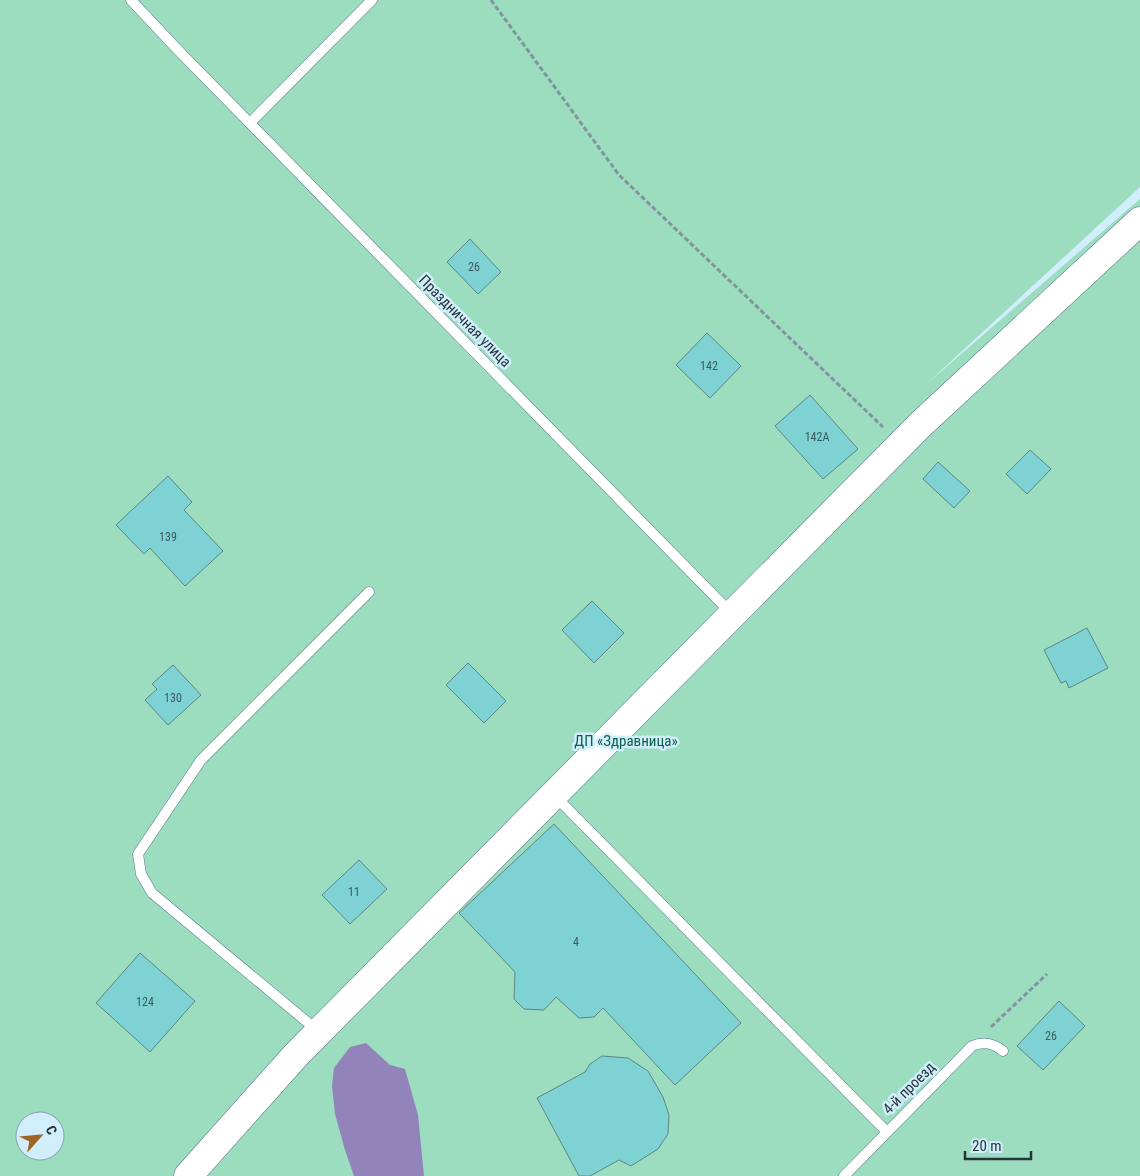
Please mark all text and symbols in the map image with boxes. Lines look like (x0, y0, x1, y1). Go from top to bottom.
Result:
house number: 26 (468, 260, 480, 274)
street label: Праздничная улица (415, 271, 515, 371)
house number: 142 (700, 359, 718, 373)
house number: 142А (805, 430, 829, 444)
house number: 139 (159, 530, 177, 544)
house number: 130 (164, 691, 182, 705)
park label: ДП «Здравница» (574, 732, 678, 750)
house number: 11 (348, 885, 360, 899)
house number: 4 (573, 935, 579, 949)
house number: 124 (136, 995, 154, 1009)
house number: 26 (1045, 1029, 1057, 1043)
street label: 4-й проезд (879, 1058, 939, 1118)
north arrow (15, 1111, 65, 1161)
text: С (43, 1123, 61, 1137)
scale bar (965, 1128, 1031, 1160)
text: 20 m (972, 1137, 1002, 1155)

